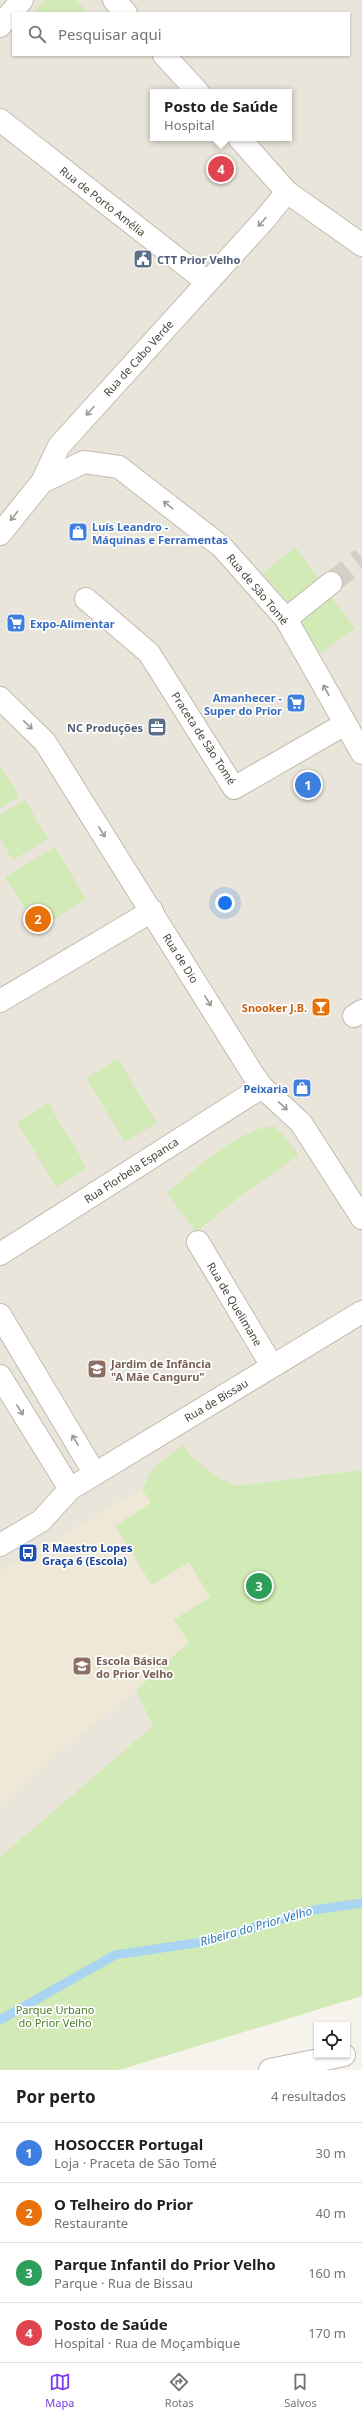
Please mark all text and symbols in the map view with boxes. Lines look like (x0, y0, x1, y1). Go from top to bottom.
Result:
search box (12, 12, 350, 56)
icon: search (26, 23, 48, 45)
text: Pesquisar aqui (58, 24, 162, 44)
popup (150, 89, 292, 141)
text: Posto de Saúde (164, 96, 278, 116)
text: Hospital (164, 116, 215, 134)
pin: 4 (208, 154, 234, 184)
street label: Rua de Porto Amélia (57, 163, 149, 239)
one-way arrow (258, 217, 267, 227)
public building icon: CTT Prior Velho (132, 248, 154, 270)
place label: CTT Prior Velho (157, 252, 240, 267)
street label: Rua de Cabo Verde (100, 317, 176, 399)
one-way arrow (85, 406, 95, 416)
one-way arrow (162, 501, 173, 509)
one-way arrow (10, 510, 19, 521)
place label: Luís Leandro - Máquinas e Ferramentas (92, 519, 229, 547)
shop icon: Luís Leandro - Máquinas e Ferramentas (67, 521, 89, 543)
street label: Rua de São Tomé (224, 550, 292, 628)
supermarket icon: Expo-Alimentar (5, 612, 27, 634)
place label: Expo-Alimentar (30, 616, 115, 631)
one-way arrow (321, 684, 329, 696)
street label: Praceta de São Tomé (168, 689, 240, 787)
place label: Amanhecer - Super do Prior (204, 690, 282, 718)
supermarket icon: Amanhecer - Super do Prior (285, 692, 307, 714)
office icon: NC Produções (146, 716, 168, 738)
one-way arrow (23, 720, 33, 730)
place label: NC Produções (67, 720, 143, 735)
pin: 1 (295, 770, 321, 800)
one-way arrow (97, 826, 106, 837)
your location (215, 893, 235, 913)
pin: 2 (25, 904, 51, 934)
street label: Rua de Dio (160, 930, 202, 986)
one-way arrow (204, 995, 212, 1007)
bar icon: Snooker J.B. (310, 996, 332, 1018)
place label: Snooker J.B. (242, 1000, 307, 1015)
shop icon: Peixaria (291, 1077, 313, 1099)
place label: Peixaria (244, 1081, 288, 1096)
one-way arrow (278, 1101, 288, 1111)
street label: Rua Florbela Espanca (81, 1134, 181, 1206)
street label: Rua de Quelimane (204, 1259, 266, 1349)
place label: Jardim de Infância "A Mãe Canguru" (110, 1356, 211, 1384)
school or university icon: Jardim de Infância "A Mãe Canguru" (86, 1358, 108, 1380)
street label: Rua de Bissau (181, 1375, 251, 1425)
one-way arrow (17, 1404, 25, 1416)
one-way arrow (70, 1434, 78, 1446)
place label: R Maestro Lopes Graça 6 (Escola) (42, 1540, 133, 1568)
bus stop icon: R Maestro Lopes Graça 6 (Escola) (17, 1542, 39, 1564)
pin: 3 (246, 1571, 272, 1601)
place label: Escola Básica do Prior Velho (96, 1653, 173, 1681)
school or university icon: Escola Básica do Prior Velho (71, 1655, 93, 1677)
water label: Ribeira do Prior Velho (198, 1902, 314, 1950)
park label: Parque Urbano do Prior Velho (16, 2002, 95, 2030)
map controls (314, 2022, 350, 2058)
button: locate (314, 2022, 350, 2058)
text: Por perto (16, 2085, 96, 2108)
text: 4 resultados (271, 2087, 346, 2105)
text: HOSOCCER Portugal (54, 2134, 203, 2154)
text: 1 (25, 2144, 33, 2162)
text: 30 m (316, 2144, 346, 2162)
text: Loja · Praceta de São Tomé (54, 2154, 217, 2172)
text: O Telheiro do Prior (54, 2194, 193, 2214)
text: 2 (25, 2204, 33, 2222)
text: 40 m (316, 2204, 346, 2222)
text: Restaurante (54, 2214, 128, 2232)
text: Parque Infantil do Prior Velho (54, 2254, 276, 2274)
text: 3 (25, 2264, 33, 2282)
text: 160 m (308, 2264, 346, 2282)
text: Parque · Rua de Bissau (54, 2274, 193, 2292)
text: Posto de Saúde (54, 2314, 168, 2334)
text: 4 (25, 2324, 33, 2342)
text: 170 m (308, 2324, 346, 2342)
text: Hospital · Rua de Moçambique (54, 2334, 240, 2352)
tab: Mapa (45, 2371, 74, 2410)
tab: Rotas (165, 2371, 194, 2410)
tab: Salvos (284, 2371, 317, 2410)

